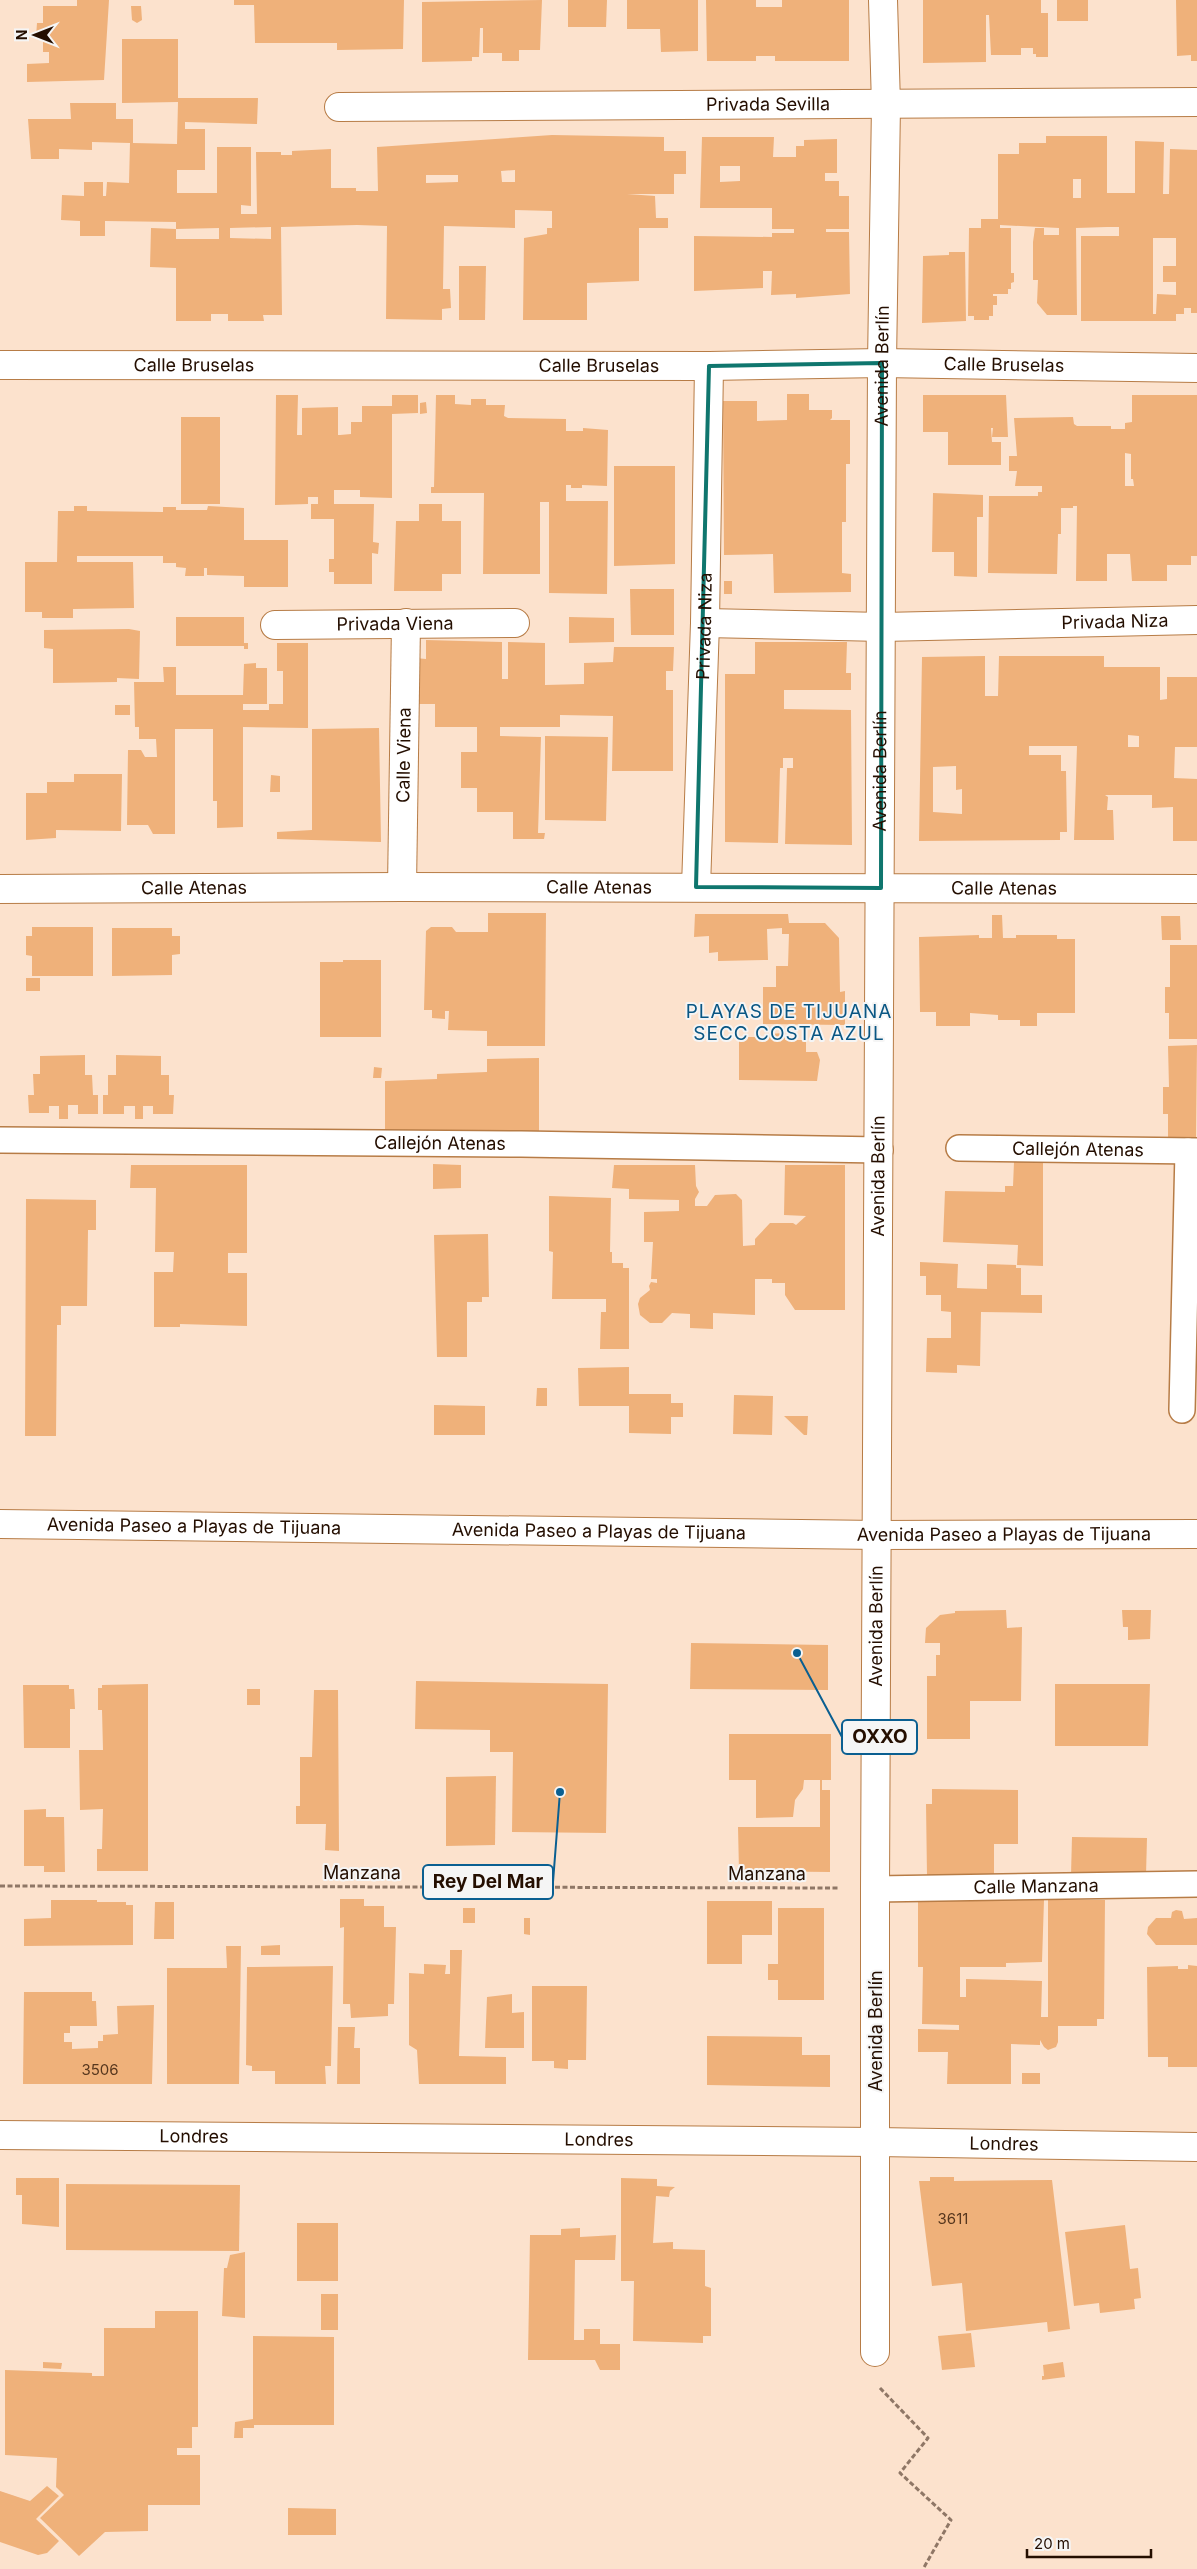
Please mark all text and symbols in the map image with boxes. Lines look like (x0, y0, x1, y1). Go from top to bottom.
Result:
north arrow (10, 10, 60, 60)
text: N (13, 30, 30, 40)
street label: Privada Sevilla (706, 93, 830, 115)
street label: Avenida Berlín (871, 305, 893, 427)
street label: Calle Bruselas (943, 353, 1065, 376)
street label: Calle Bruselas (134, 354, 254, 375)
street label: Calle Bruselas (539, 355, 659, 376)
street label: Privada Niza (692, 572, 716, 680)
street label: Privada Niza (1061, 610, 1169, 633)
street label: Privada Viena (336, 613, 454, 634)
street label: Calle Viena (392, 707, 415, 803)
street label: Avenida Berlín (869, 710, 890, 832)
street label: Calle Atenas (546, 876, 652, 898)
street label: Calle Atenas (141, 877, 247, 898)
street label: Calle Atenas (951, 877, 1057, 899)
district label: PLAYAS DE TIJUANA SECC COSTA AZUL (686, 1000, 892, 1045)
street label: Avenida Berlín (867, 1115, 889, 1237)
street label: Callejón Atenas (374, 1132, 506, 1154)
street label: Callejón Atenas (1012, 1138, 1144, 1160)
street label: Avenida Paseo a Playas de Tijuana (47, 1514, 341, 1538)
street label: Avenida Paseo a Playas de Tijuana (452, 1519, 746, 1543)
street label: Avenida Paseo a Playas de Tijuana (857, 1523, 1151, 1545)
street label: Avenida Berlín (865, 1565, 886, 1687)
callout: OXXO (842, 1720, 917, 1754)
text: OXXO (852, 1725, 908, 1748)
street label: Manzana (323, 1862, 401, 1883)
street label: Manzana (728, 1863, 806, 1884)
callout: Rey Del Mar (423, 1865, 553, 1899)
text: Rey Del Mar (433, 1870, 543, 1893)
street label: Calle Manzana (973, 1875, 1099, 1897)
street label: Avenida Berlín (865, 1970, 886, 2092)
house number: 3506 (81, 2060, 119, 2079)
street label: Londres (159, 2125, 229, 2147)
street label: Londres (564, 2129, 634, 2150)
street label: Londres (969, 2132, 1039, 2155)
house number: 3611 (938, 2209, 968, 2228)
scale bar (1027, 2526, 1151, 2558)
text: 20 m (1034, 2534, 1070, 2553)

